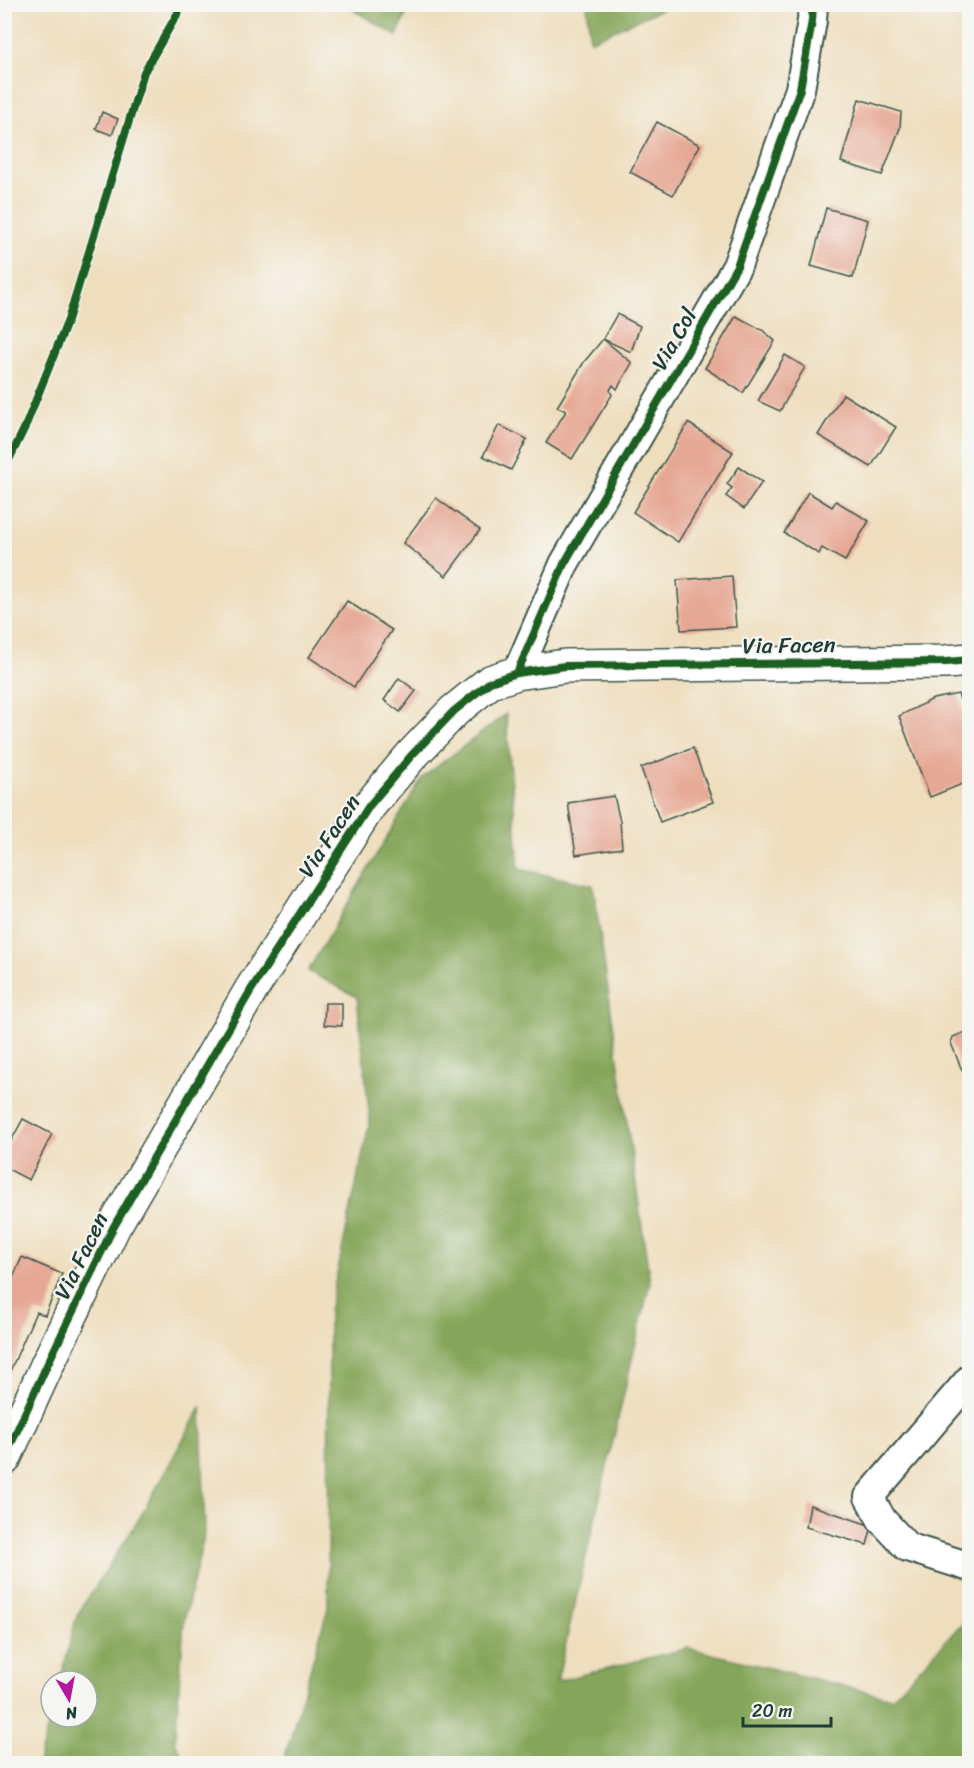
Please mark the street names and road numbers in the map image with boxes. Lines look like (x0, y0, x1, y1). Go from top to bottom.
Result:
street label: Via Col (640, 300, 708, 378)
street label: Via Facen (742, 625, 836, 665)
street label: Via Facen (287, 786, 371, 886)
street label: Via Facen (43, 1205, 119, 1306)

